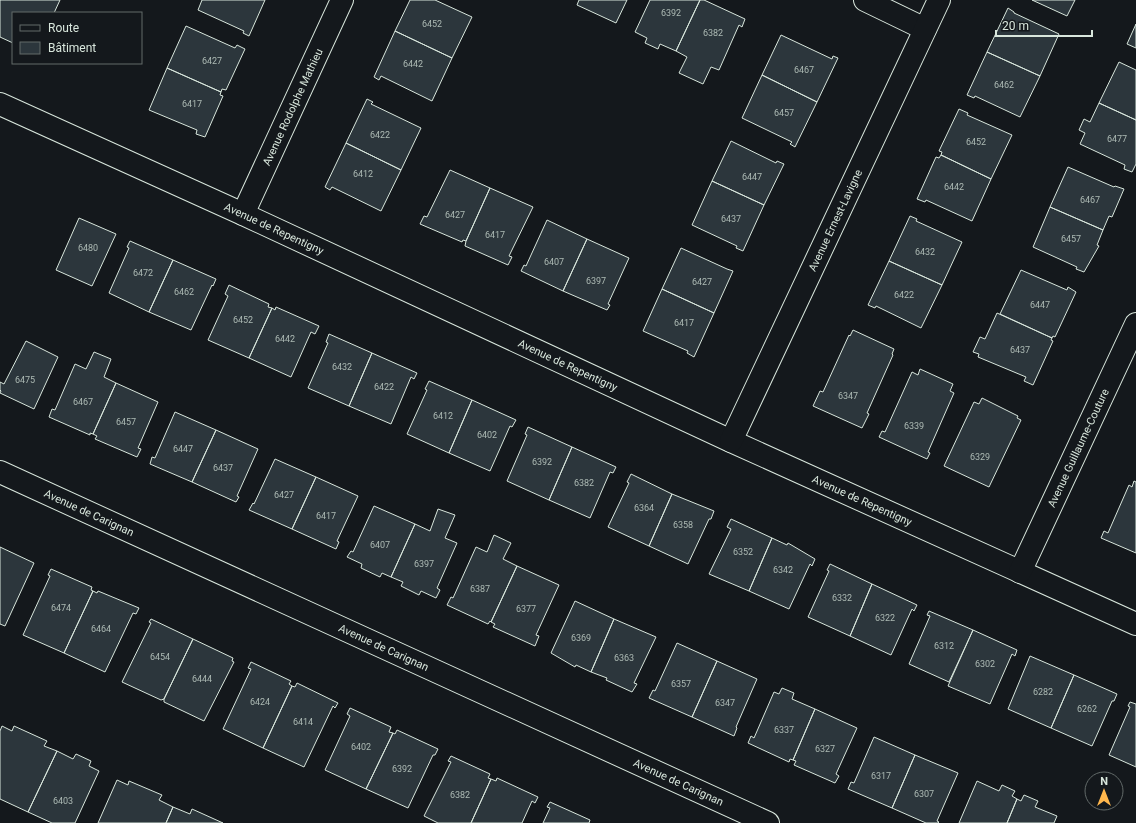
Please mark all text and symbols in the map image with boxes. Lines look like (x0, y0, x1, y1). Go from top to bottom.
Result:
house number: 6392 (661, 8, 681, 18)
legend (12, 12, 142, 64)
scale bar (996, 12, 1092, 38)
house number: 6452 (422, 19, 442, 29)
text: 20 m (1002, 19, 1029, 33)
text: Route (48, 21, 79, 35)
house number: 6382 (703, 28, 723, 38)
text: Bâtiment (48, 41, 96, 55)
street label: Avenue Rodolphe Mathieu (260, 46, 325, 168)
house number: 6427 (202, 56, 222, 66)
house number: 6442 (403, 59, 423, 69)
house number: 6467 (794, 65, 814, 75)
house number: 6462 (994, 80, 1014, 90)
house number: 6417 (182, 99, 202, 109)
house number: 6457 (774, 108, 794, 118)
house number: 6422 (370, 130, 390, 140)
house number: 6477 (1107, 134, 1127, 144)
house number: 6452 (966, 137, 986, 147)
street label: Avenue Ernest-Lavigne (806, 167, 865, 273)
house number: 6412 (353, 169, 373, 179)
house number: 6447 (742, 172, 762, 182)
house number: 6442 (944, 182, 964, 192)
house number: 6467 (1080, 195, 1100, 205)
street label: Avenue de Repentigny (222, 200, 327, 257)
house number: 6427 (445, 210, 465, 220)
house number: 6437 (721, 214, 741, 224)
house number: 6417 (485, 230, 505, 240)
house number: 6457 (1061, 234, 1081, 244)
house number: 6480 (78, 243, 98, 253)
house number: 6432 (915, 247, 935, 257)
house number: 6407 (544, 257, 564, 267)
house number: 6472 (133, 268, 153, 278)
house number: 6397 (586, 276, 606, 286)
house number: 6427 (692, 277, 712, 287)
house number: 6462 (174, 287, 194, 297)
house number: 6422 (894, 290, 914, 300)
house number: 6447 (1030, 300, 1050, 310)
house number: 6452 (233, 315, 253, 325)
house number: 6417 (674, 318, 694, 328)
house number: 6442 (275, 334, 295, 344)
street label: Avenue de Repentigny (516, 336, 620, 394)
house number: 6437 (1010, 345, 1030, 355)
house number: 6432 (332, 362, 352, 372)
house number: 6475 (15, 375, 35, 385)
house number: 6422 (374, 382, 394, 392)
street label: Avenue Guillaume-Couture (1045, 386, 1111, 509)
house number: 6347 (838, 391, 858, 401)
house number: 6467 (73, 397, 93, 407)
house number: 6412 (433, 411, 453, 421)
house number: 6457 (116, 417, 136, 427)
house number: 6339 (904, 421, 924, 431)
house number: 6402 (477, 430, 497, 440)
house number: 6447 (173, 444, 193, 454)
house number: 6329 (970, 452, 990, 462)
house number: 6392 (532, 457, 552, 467)
house number: 6437 (213, 463, 233, 473)
street label: Avenue de Repentigny (810, 472, 915, 529)
house number: 6382 (574, 478, 594, 488)
street label: Avenue de Carignan (42, 487, 136, 539)
house number: 6427 (274, 490, 294, 500)
house number: 6364 (634, 503, 654, 513)
house number: 6417 (316, 511, 336, 521)
house number: 6358 (673, 520, 693, 530)
house number: 6407 (370, 540, 390, 550)
house number: 6352 (733, 547, 753, 557)
house number: 6397 (414, 559, 434, 569)
house number: 6342 (773, 565, 793, 575)
house number: 6387 (470, 584, 490, 594)
house number: 6332 (832, 593, 852, 603)
house number: 6474 (51, 603, 71, 613)
house number: 6377 (516, 604, 536, 614)
house number: 6322 (875, 613, 895, 623)
street label: Avenue de Carignan (337, 621, 431, 674)
house number: 6464 (91, 624, 111, 634)
house number: 6369 (571, 633, 591, 643)
house number: 6312 (934, 641, 954, 651)
house number: 6454 (150, 652, 170, 662)
house number: 6363 (614, 653, 634, 663)
house number: 6302 (975, 659, 995, 669)
house number: 6444 (192, 674, 212, 684)
house number: 6357 (671, 679, 691, 689)
house number: 6282 (1033, 687, 1053, 697)
house number: 6424 (250, 697, 270, 707)
house number: 6347 (715, 698, 735, 708)
house number: 6262 (1077, 704, 1097, 714)
house number: 6414 (293, 717, 313, 727)
house number: 6337 (774, 725, 794, 735)
house number: 6402 (351, 742, 371, 752)
house number: 6327 (815, 744, 835, 754)
street label: Avenue de Carignan (631, 756, 726, 808)
house number: 6392 (392, 764, 412, 774)
house number: 6317 (871, 771, 891, 781)
north arrow (1084, 771, 1124, 811)
text: N (1100, 775, 1108, 788)
house number: 6307 (914, 789, 934, 799)
house number: 6382 (450, 790, 470, 800)
house number: 6403 (53, 796, 73, 806)

